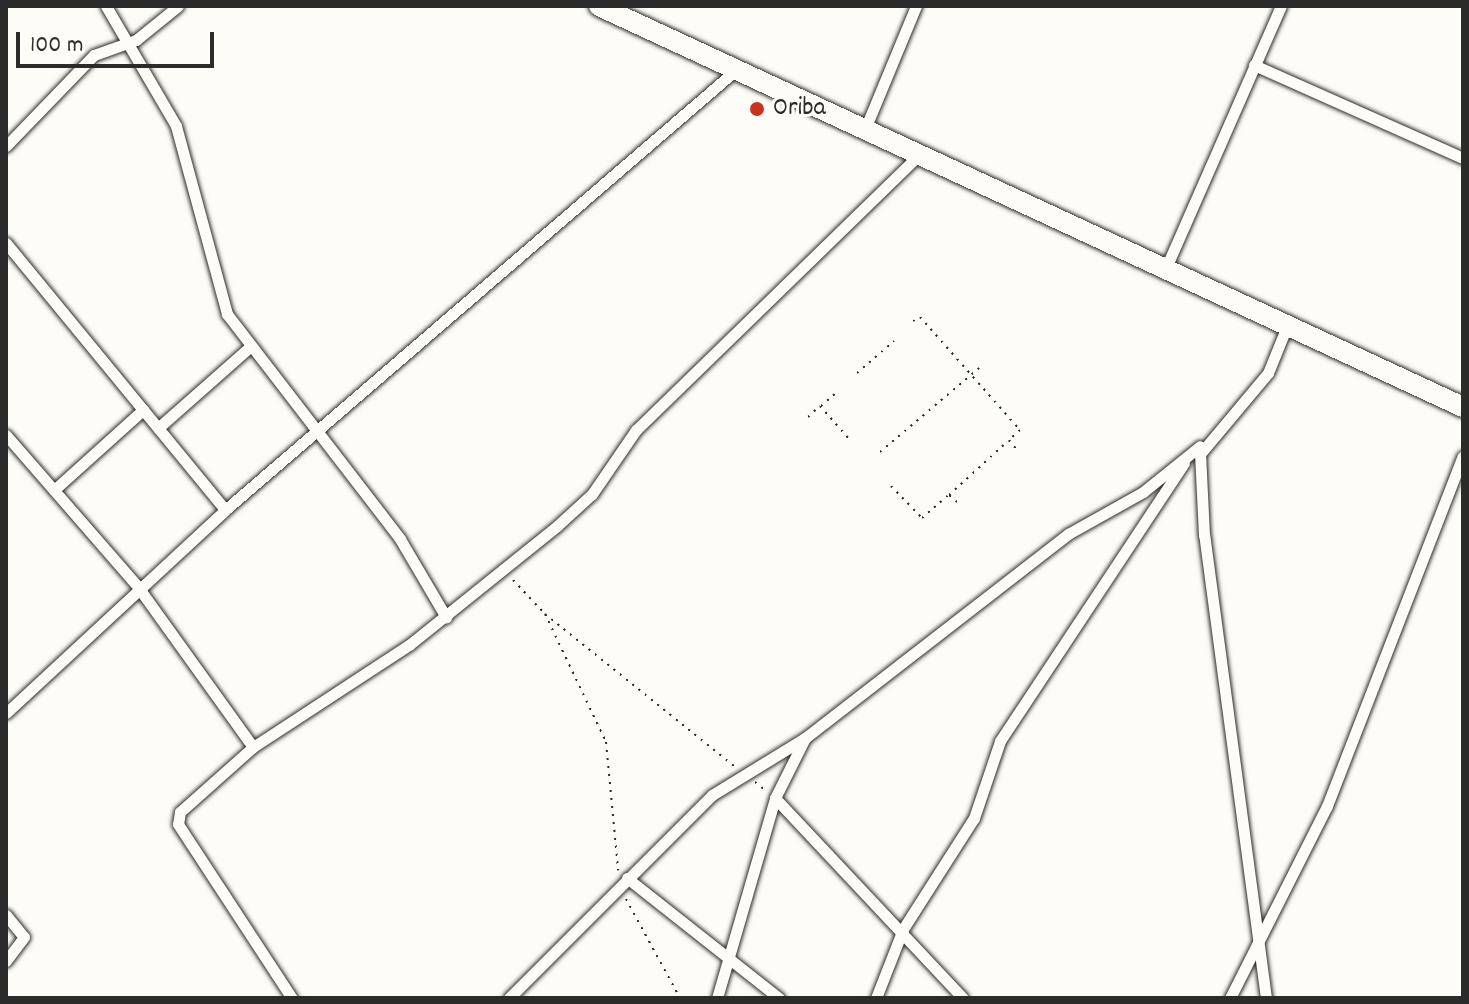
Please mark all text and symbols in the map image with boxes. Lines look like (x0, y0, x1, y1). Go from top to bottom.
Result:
scale bar (20, 16, 218, 66)
text: 100 m (30, 29, 83, 63)
place label: Oriba (773, 93, 826, 125)
marker: Oriba (748, 100, 766, 118)

